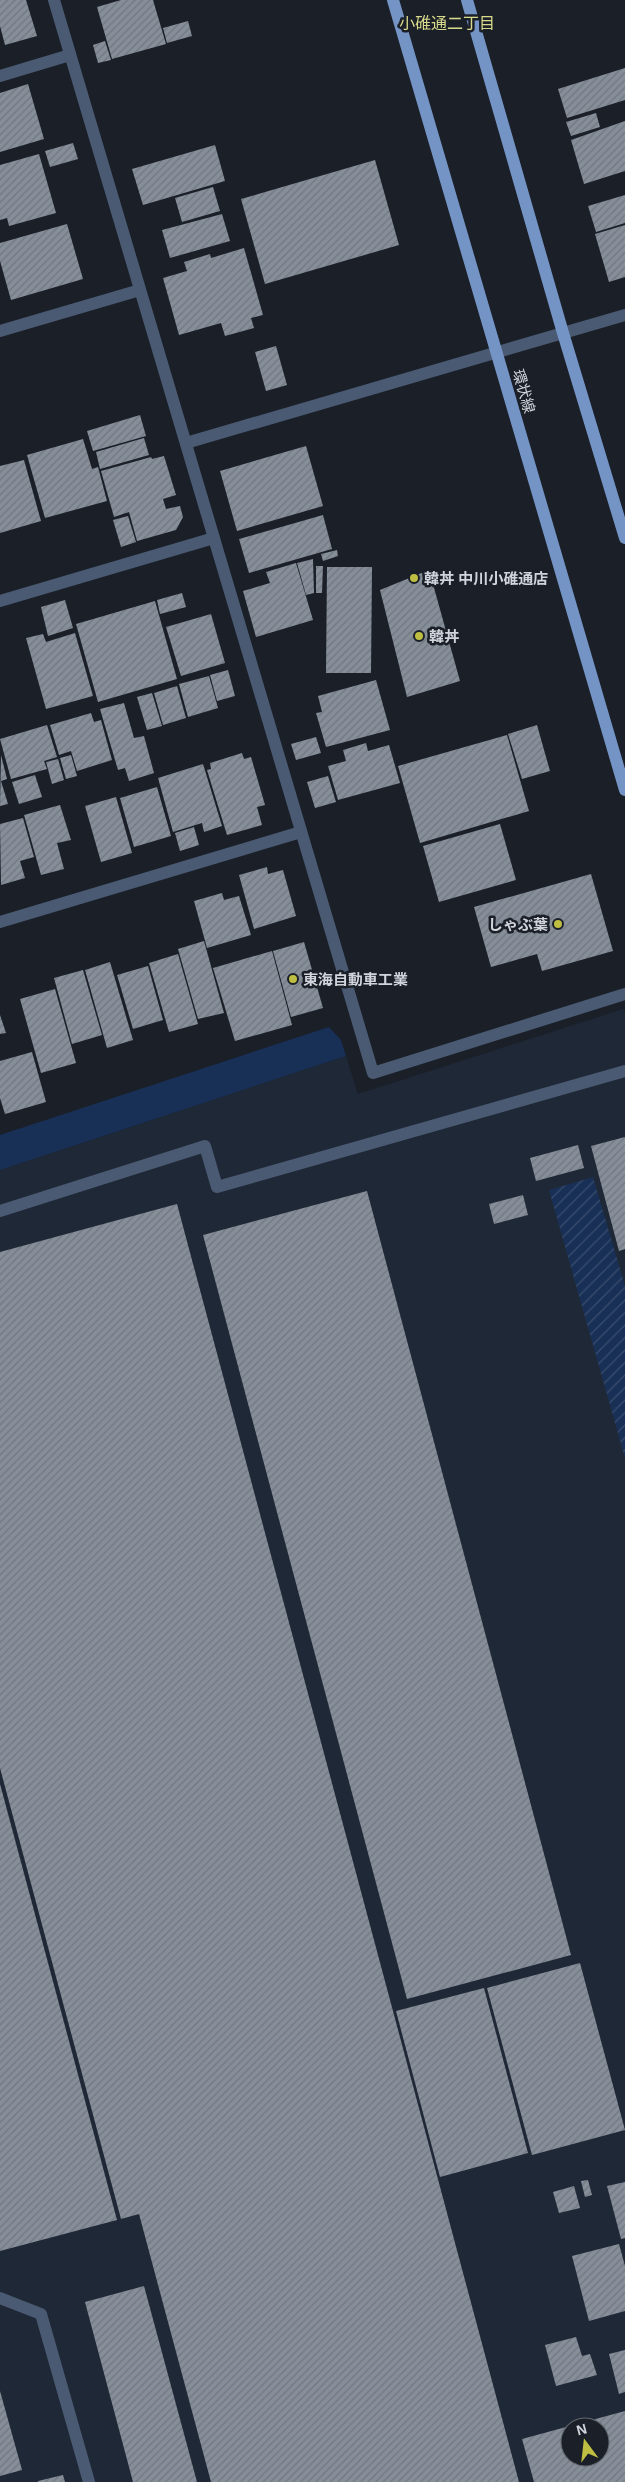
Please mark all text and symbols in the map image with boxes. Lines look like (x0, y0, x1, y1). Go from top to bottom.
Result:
district label: 小碓通二丁目 (399, 15, 495, 32)
street label: 環状線 (510, 367, 538, 415)
place label: 韓丼 中川小碓通店 (424, 570, 548, 587)
marker: 韓丼 中川小碓通店 (408, 572, 420, 584)
place label: 韓丼 (429, 628, 459, 645)
marker: 韓丼 (413, 630, 425, 642)
place label: しゃぶ葉 (488, 916, 548, 933)
marker: しゃぶ葉 (552, 918, 564, 930)
place label: 東海自動車工業 (303, 971, 408, 988)
marker: 東海自動車工業 (287, 973, 299, 985)
north arrow (560, 2417, 610, 2467)
text: N (575, 2420, 589, 2438)

